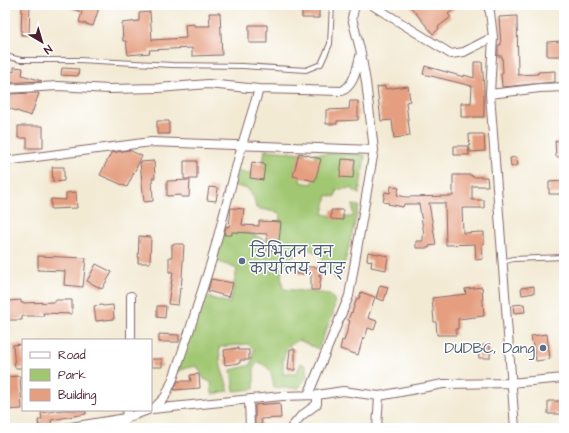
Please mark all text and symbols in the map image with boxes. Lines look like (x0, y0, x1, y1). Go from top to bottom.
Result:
north arrow (22, 22, 62, 62)
text: N (40, 41, 55, 58)
place label: डिभिजन वन कार्यालय, दाङ् (249, 240, 346, 280)
marker: डिभिजन वन कार्यालय, दाङ् (237, 256, 247, 266)
place label: DUDBC, Dang (445, 338, 535, 360)
legend (22, 339, 152, 411)
marker: DUDBC, Dang (538, 343, 548, 353)
text: Road (58, 347, 86, 364)
text: Park (58, 367, 86, 384)
text: Building (58, 387, 96, 405)

